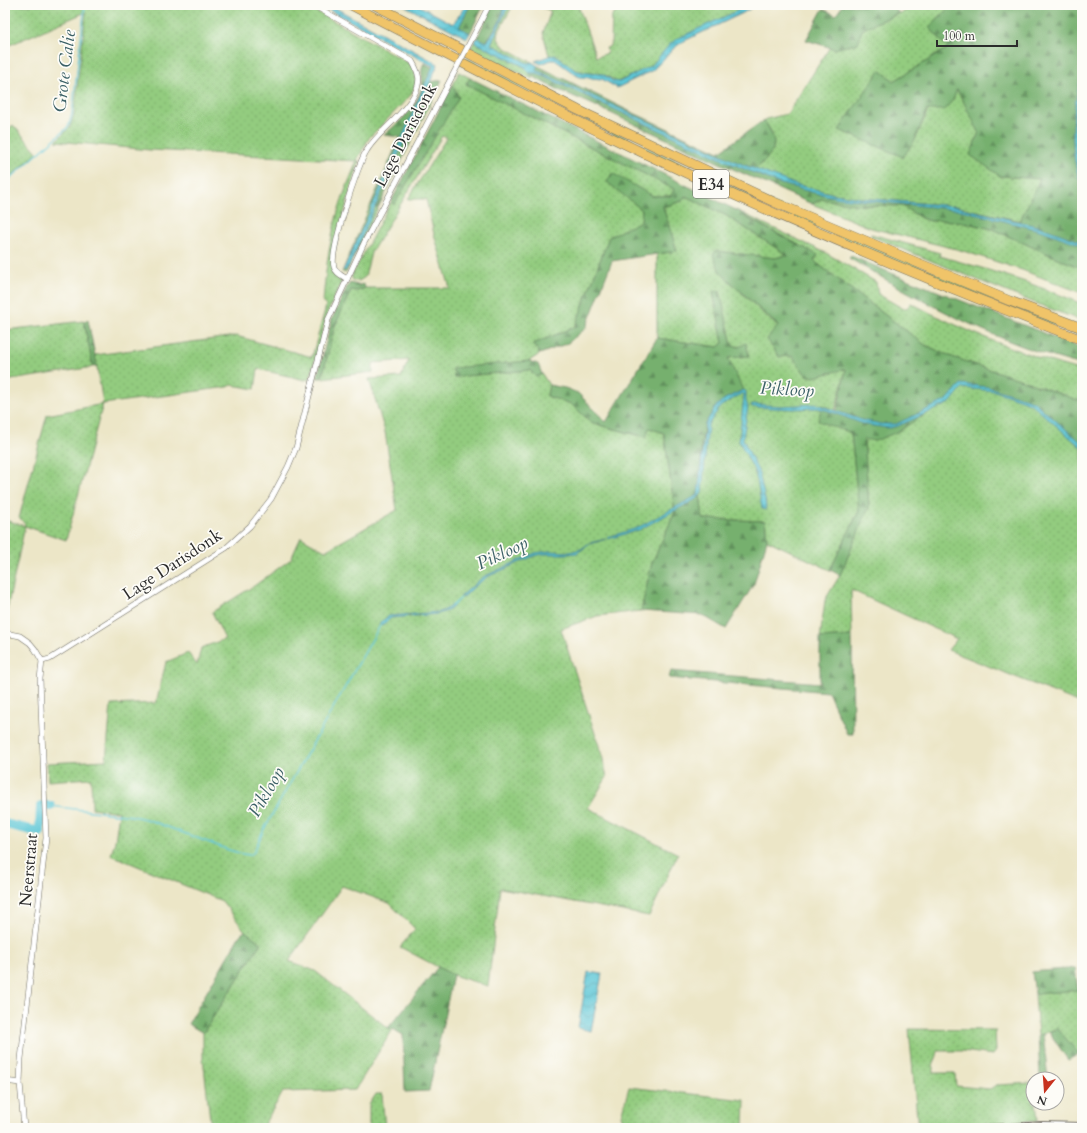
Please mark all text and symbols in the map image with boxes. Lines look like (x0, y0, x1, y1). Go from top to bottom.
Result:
scale bar (937, 22, 1017, 48)
water label: Grote Calie (47, 27, 82, 114)
text: 100 m (943, 28, 976, 44)
street label: Lage Darisdonk (368, 79, 443, 191)
road number: E34 (693, 170, 729, 198)
water label: Pikloop (759, 376, 815, 403)
street label: Lage Darisdonk (118, 523, 227, 605)
water label: Pikloop (472, 530, 532, 576)
water label: Pikloop (242, 762, 291, 822)
street label: Neerstraat (14, 832, 43, 908)
north arrow (1025, 1071, 1065, 1111)
text: N (1035, 1091, 1049, 1109)

